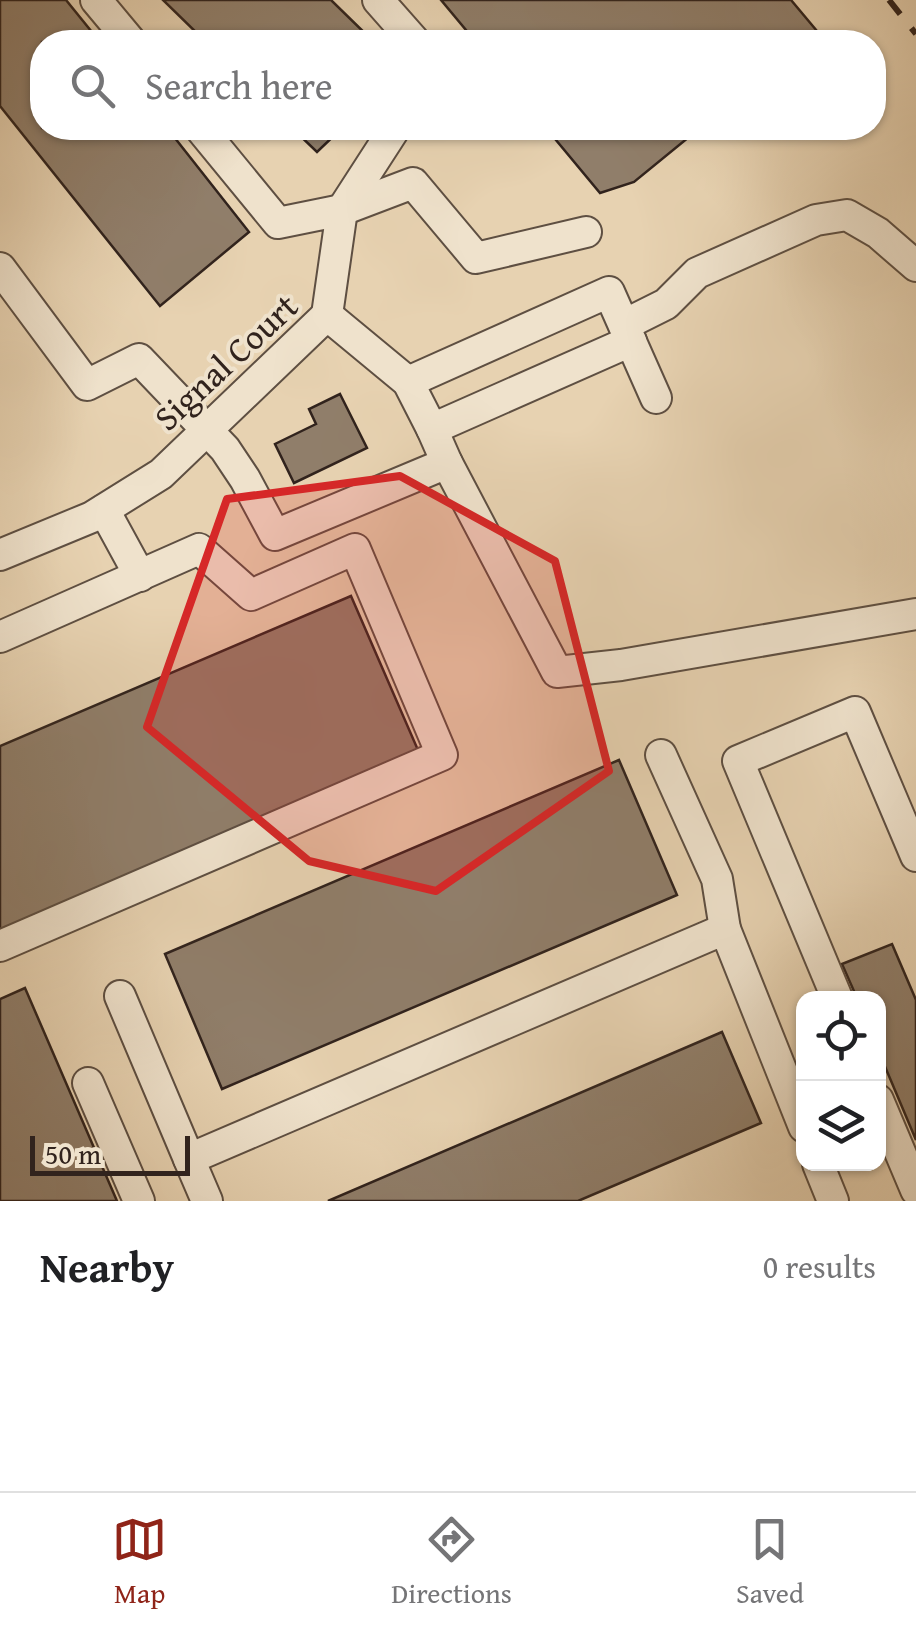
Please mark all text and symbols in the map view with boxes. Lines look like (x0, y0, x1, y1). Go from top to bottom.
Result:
search box (30, 30, 886, 140)
text: Search here (145, 57, 333, 113)
icon: search (65, 58, 120, 113)
street label: Signal Court (142, 281, 309, 442)
map controls (796, 991, 886, 1171)
button: locate (796, 991, 886, 1081)
button: layers (796, 1081, 886, 1171)
scale bar (30, 1131, 190, 1176)
text: 50 m (45, 1133, 101, 1174)
text: Nearby (40, 1236, 174, 1297)
text: 0 results (763, 1243, 876, 1290)
tab: Map (112, 1512, 167, 1613)
tab: Directions (391, 1512, 512, 1613)
tab: Saved (736, 1512, 804, 1613)

